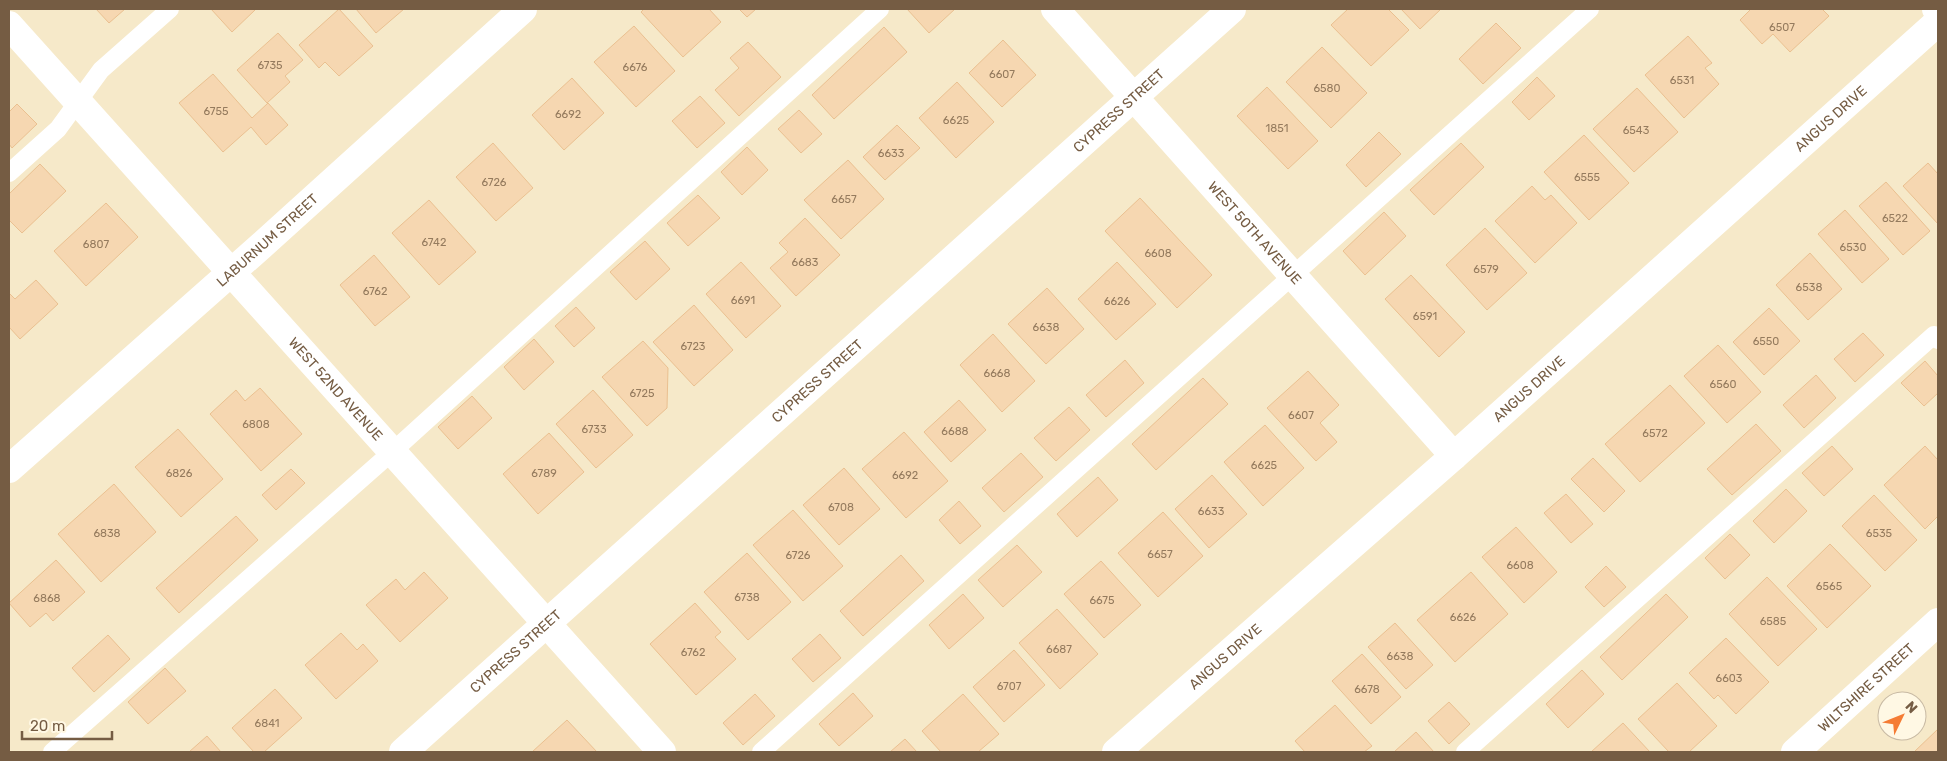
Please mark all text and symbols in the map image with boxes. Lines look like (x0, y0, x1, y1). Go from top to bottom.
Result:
house number: 6507 (1769, 21, 1795, 34)
house number: 6735 (257, 59, 283, 72)
house number: 6676 (623, 61, 648, 74)
street label: CYPRESS STREET (1070, 65, 1168, 156)
house number: 6607 (989, 68, 1015, 81)
house number: 6531 (1670, 74, 1694, 87)
house number: 6580 (1313, 82, 1341, 95)
street label: ANGUS DRIVE (1791, 82, 1870, 155)
house number: 6755 (203, 105, 229, 118)
house number: 6692 (555, 108, 581, 121)
house number: 6625 (943, 114, 970, 127)
house number: 1851 (1266, 122, 1288, 135)
house number: 6543 (1623, 124, 1650, 137)
house number: 6633 (878, 147, 905, 160)
house number: 6555 (1574, 171, 1601, 184)
house number: 6726 (481, 176, 507, 189)
street label: WEST 50TH AVENUE (1204, 178, 1305, 288)
street label: LABURNUM STREET (213, 190, 321, 290)
house number: 6657 (831, 193, 857, 206)
house number: 6522 (1882, 212, 1908, 225)
house number: 6742 (422, 236, 446, 249)
house number: 6807 (83, 238, 109, 251)
house number: 6530 (1840, 241, 1866, 254)
house number: 6608 (1144, 247, 1172, 260)
house number: 6683 (792, 256, 819, 269)
house number: 6579 (1473, 263, 1499, 276)
house number: 6538 (1796, 281, 1822, 294)
house number: 6762 (363, 285, 387, 298)
house number: 6691 (731, 294, 755, 307)
house number: 6626 (1104, 295, 1131, 308)
house number: 6591 (1413, 310, 1437, 323)
house number: 6638 (1033, 321, 1059, 334)
street label: WEST 52ND AVENUE (285, 334, 386, 444)
house number: 6550 (1753, 335, 1779, 348)
street label: CYPRESS STREET (768, 336, 866, 426)
house number: 6723 (680, 340, 706, 353)
street label: ANGUS DRIVE (1489, 352, 1569, 425)
house number: 6668 (984, 367, 1010, 380)
house number: 6560 (1710, 378, 1736, 391)
house number: 6725 (630, 387, 655, 400)
house number: 6607 (1288, 409, 1314, 422)
house number: 6808 (242, 418, 270, 431)
house number: 6733 (581, 423, 607, 436)
house number: 6688 (941, 425, 969, 438)
house number: 6572 (1642, 427, 1668, 440)
house number: 6625 (1251, 459, 1278, 472)
house number: 6826 (166, 467, 193, 480)
house number: 6789 (531, 467, 557, 480)
house number: 6692 (892, 469, 918, 482)
house number: 6708 (828, 501, 854, 514)
house number: 6633 (1198, 505, 1225, 518)
house number: 6838 (93, 527, 121, 540)
house number: 6535 (1866, 527, 1893, 540)
house number: 6657 (1147, 548, 1173, 561)
house number: 6726 (785, 549, 811, 562)
house number: 6608 (1506, 559, 1534, 572)
house number: 6565 (1816, 580, 1843, 593)
house number: 6738 (734, 591, 760, 604)
house number: 6868 (33, 592, 61, 605)
house number: 6675 (1089, 594, 1115, 607)
street label: CYPRESS STREET (466, 606, 565, 696)
house number: 6626 (1450, 611, 1477, 624)
house number: 6585 (1760, 615, 1787, 628)
street label: ANGUS DRIVE (1185, 620, 1265, 693)
street label: WILTSHIRE STREET (1814, 639, 1918, 735)
house number: 6687 (1046, 643, 1072, 656)
house number: 6762 (681, 646, 705, 659)
house number: 6638 (1387, 650, 1413, 663)
house number: 6603 (1716, 672, 1743, 685)
house number: 6707 (997, 680, 1022, 693)
house number: 6678 (1354, 683, 1380, 696)
north arrow (1877, 691, 1927, 741)
text: N (1901, 698, 1921, 717)
scale bar (22, 708, 112, 740)
text: 20 m (30, 717, 65, 735)
house number: 6841 (255, 717, 279, 730)

